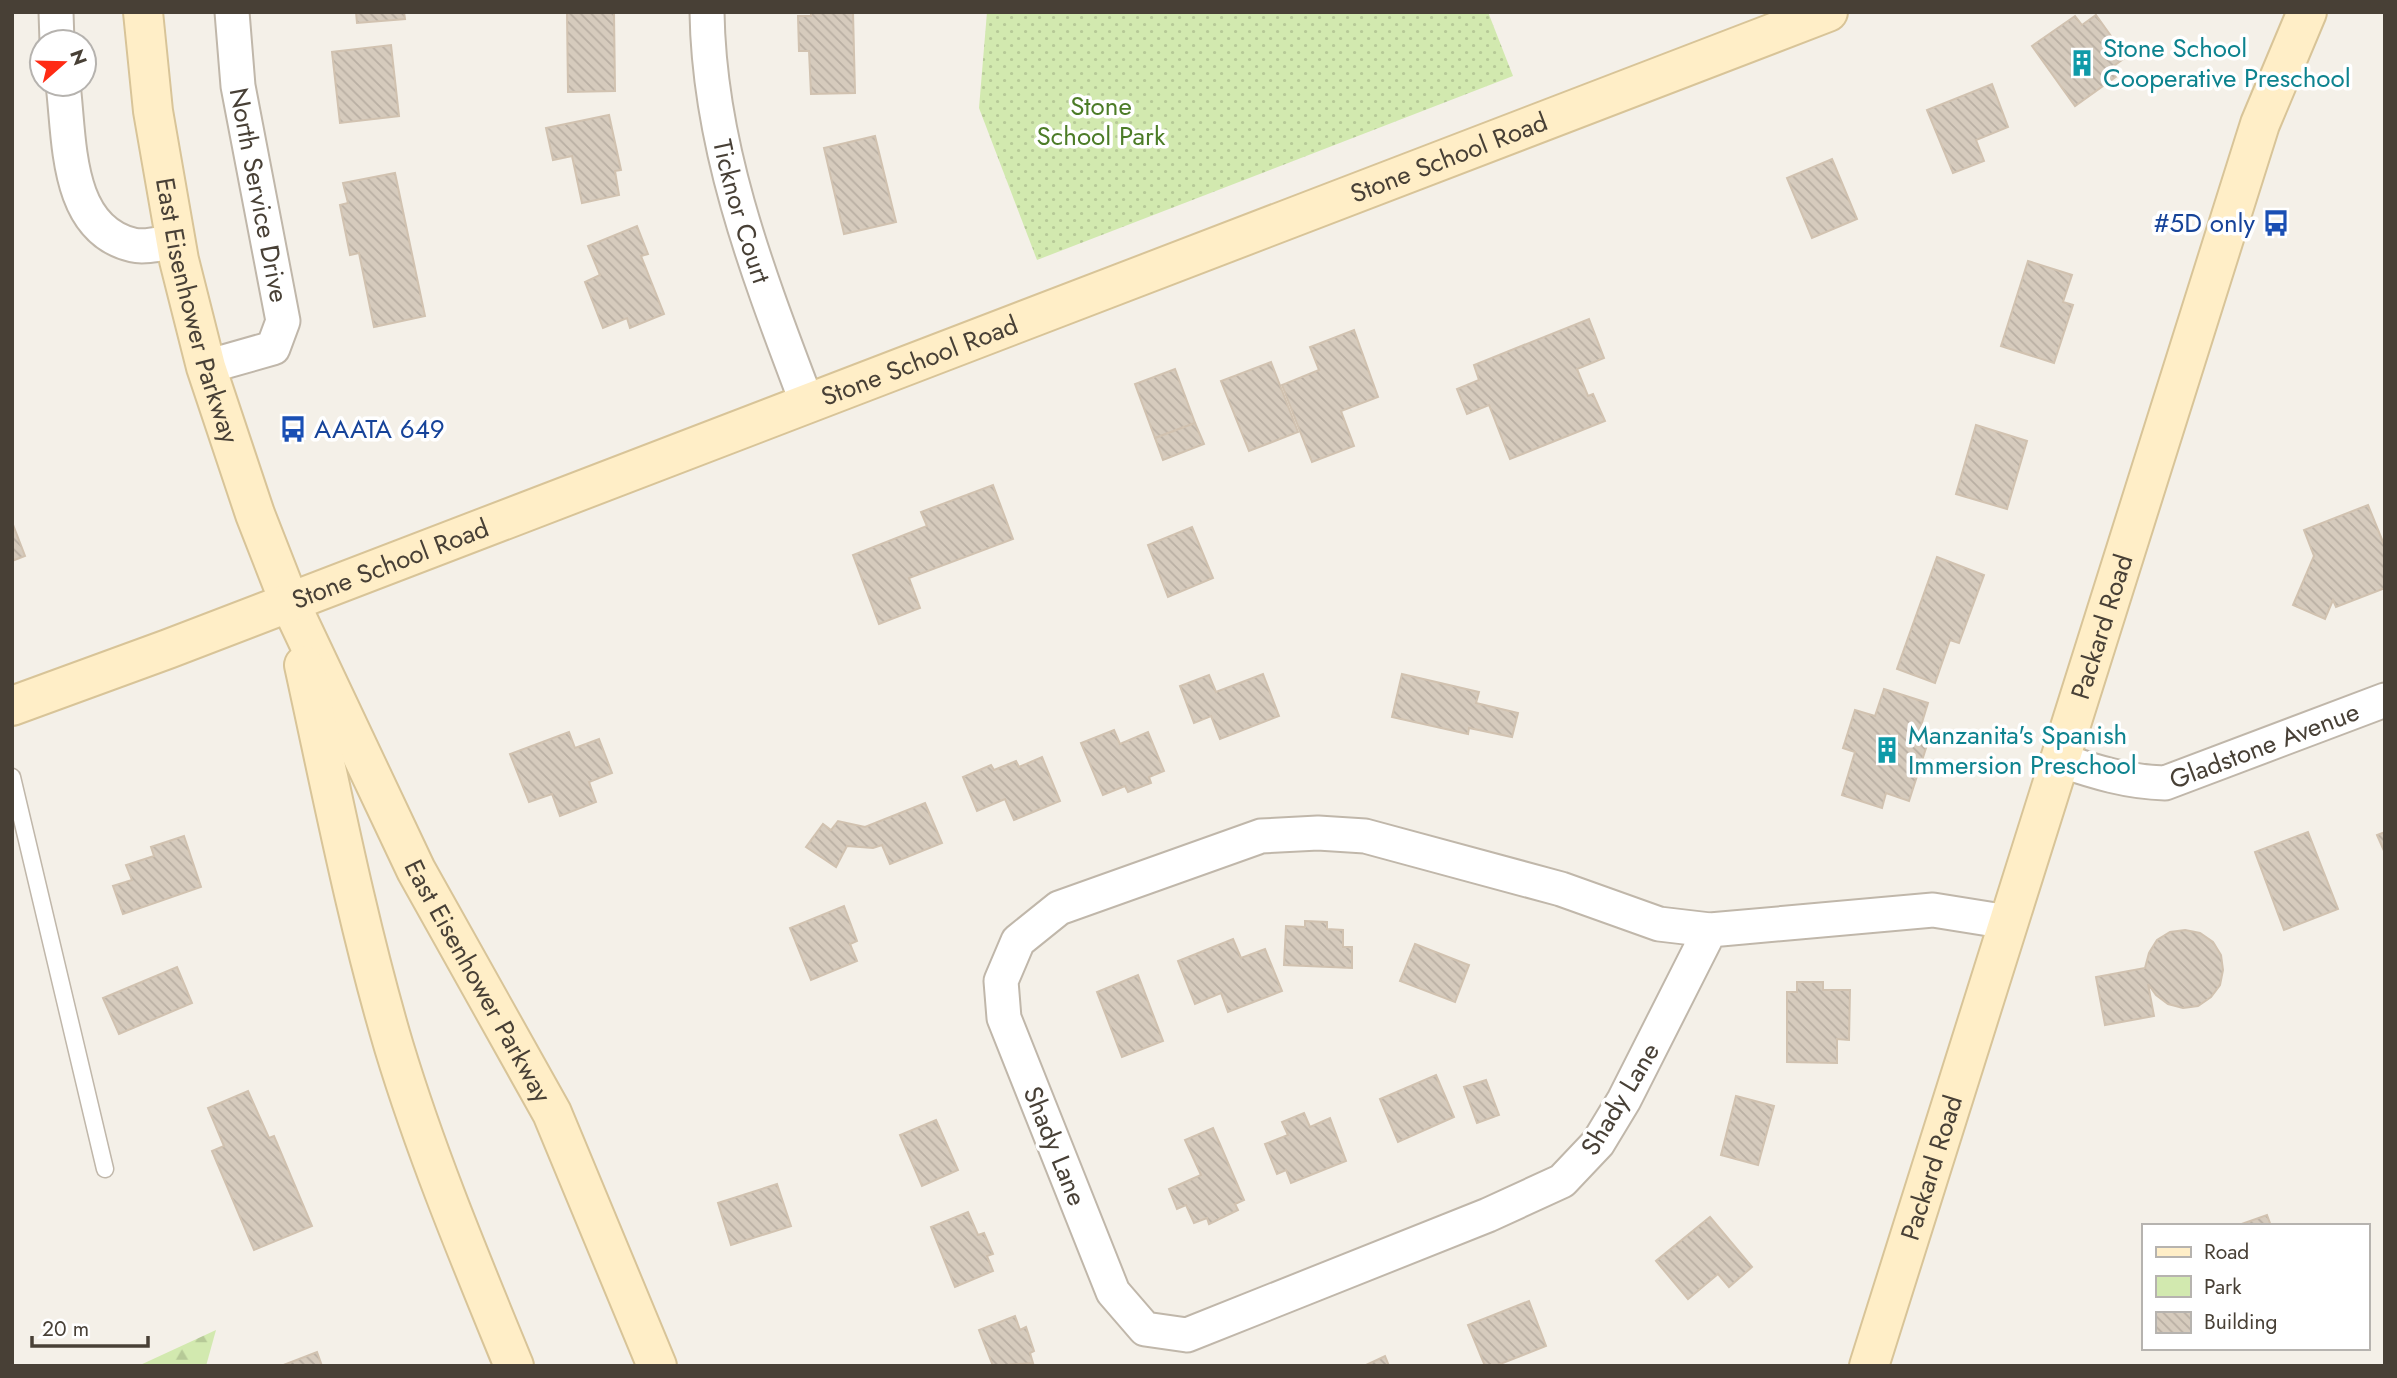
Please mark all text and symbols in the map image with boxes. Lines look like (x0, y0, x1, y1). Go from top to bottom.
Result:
north arrow (28, 28, 98, 98)
place label: Stone School Cooperative Preschool (2103, 29, 2351, 97)
text: N (63, 46, 94, 69)
building icon: Stone School Cooperative Preschool (2067, 48, 2097, 78)
street label: North Service Drive (220, 84, 298, 306)
park label: Stone School Park (1037, 87, 1166, 155)
street label: Stone School Road (1345, 102, 1553, 213)
street label: Ticknor Court (703, 136, 781, 289)
street label: East Eisenhower Parkway (146, 175, 249, 449)
place label: #5D only (2154, 204, 2256, 242)
bus stop icon: #5D only (2261, 208, 2291, 238)
street label: Stone School Road (815, 306, 1023, 416)
place label: AAATA 649 (314, 410, 445, 448)
bus stop icon: AAATA 649 (278, 414, 308, 444)
street label: Stone School Road (286, 509, 494, 619)
street label: Packard Road (2061, 549, 2142, 704)
street label: Gladstone Avenue (2164, 692, 2365, 799)
place label: Manzanita's Spanish Immersion Preschool (1908, 716, 2137, 784)
building icon: Manzanita's Spanish Immersion Preschool (1872, 735, 1902, 765)
street label: East Eisenhower Parkway (395, 853, 562, 1110)
street label: Shady Lane (1571, 1035, 1669, 1163)
street label: Shady Lane (1014, 1081, 1096, 1211)
street label: Packard Road (1891, 1090, 1972, 1245)
legend (2142, 1224, 2369, 1350)
text: Road (2204, 1237, 2249, 1267)
text: Park (2204, 1272, 2242, 1302)
scale bar (32, 1304, 147, 1348)
text: Building (2204, 1307, 2277, 1337)
text: 20 m (42, 1314, 89, 1344)

